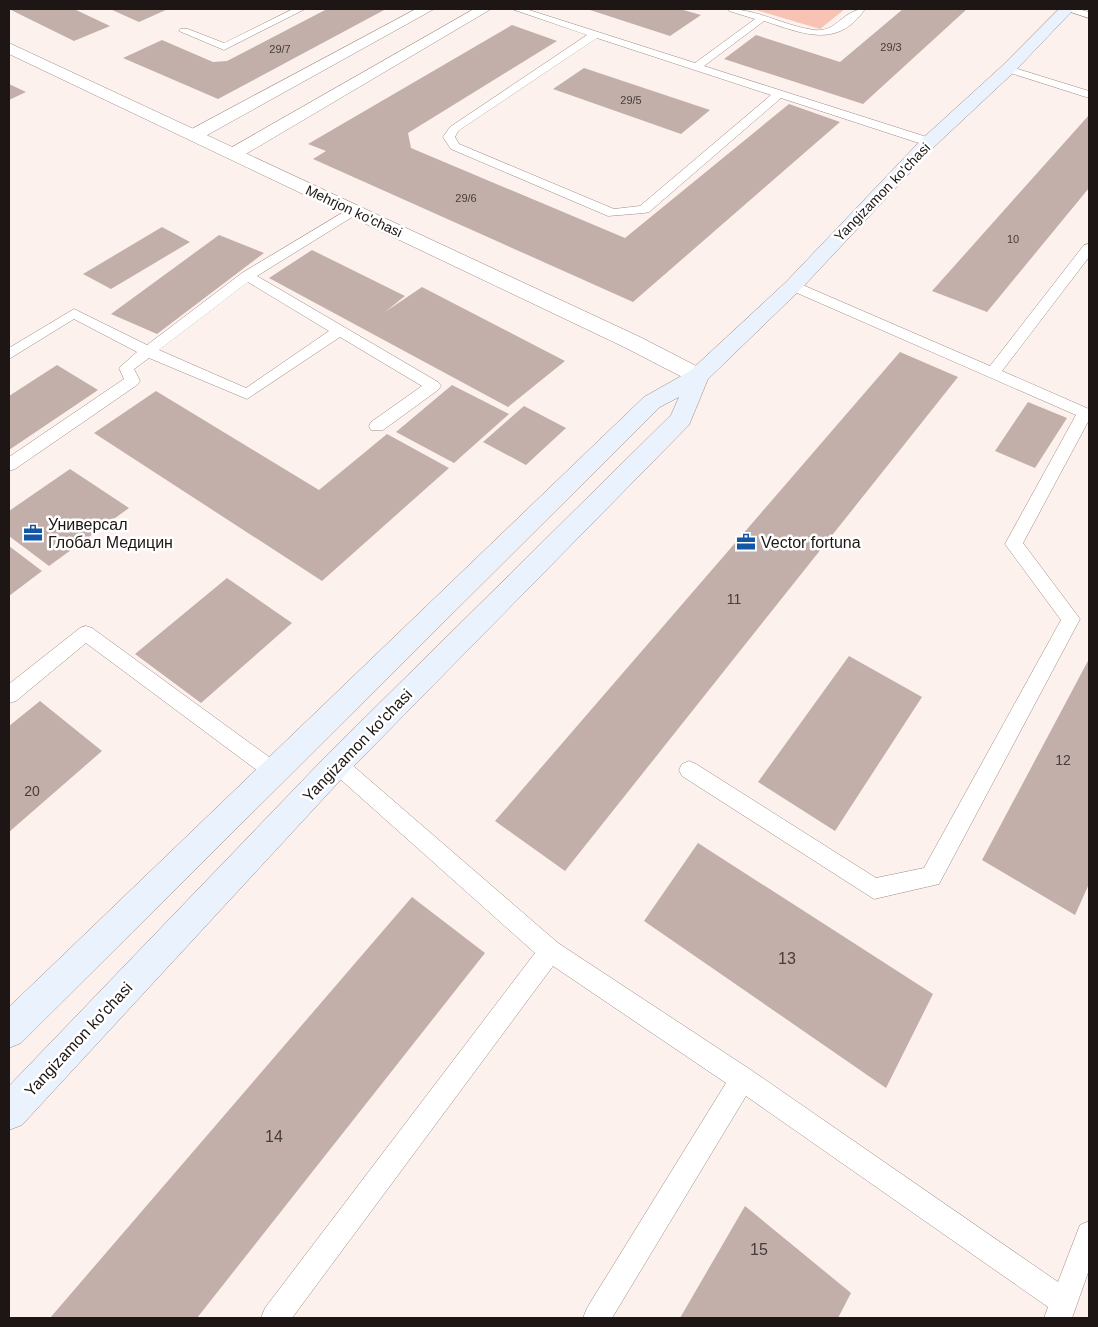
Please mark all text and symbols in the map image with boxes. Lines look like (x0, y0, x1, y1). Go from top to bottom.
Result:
house number: 29/3 (880, 41, 902, 53)
house number: 29/7 (269, 43, 291, 55)
house number: 29/5 (620, 94, 642, 106)
street label: Yangizamon ko'chasi (831, 139, 933, 245)
street label: Mehrjon ko'chasi (303, 182, 405, 240)
house number: 29/6 (455, 192, 477, 204)
house number: 10 (1007, 233, 1019, 245)
place label: Универсал Глобал Медицин (48, 516, 173, 551)
office icon: Универсал Глобал Медицин (22, 522, 44, 544)
office icon: Vector fortuna (735, 531, 757, 553)
place label: Vector fortuna (761, 534, 861, 551)
house number: 11 (727, 591, 741, 607)
street label: Yangizamon ko'chasi (299, 686, 415, 805)
house number: 12 (1055, 752, 1071, 768)
house number: 20 (24, 783, 40, 799)
house number: 13 (778, 950, 796, 967)
street label: Yangizamon ko'chasi (21, 979, 136, 1100)
house number: 14 (265, 1128, 283, 1145)
house number: 15 (750, 1241, 768, 1258)

